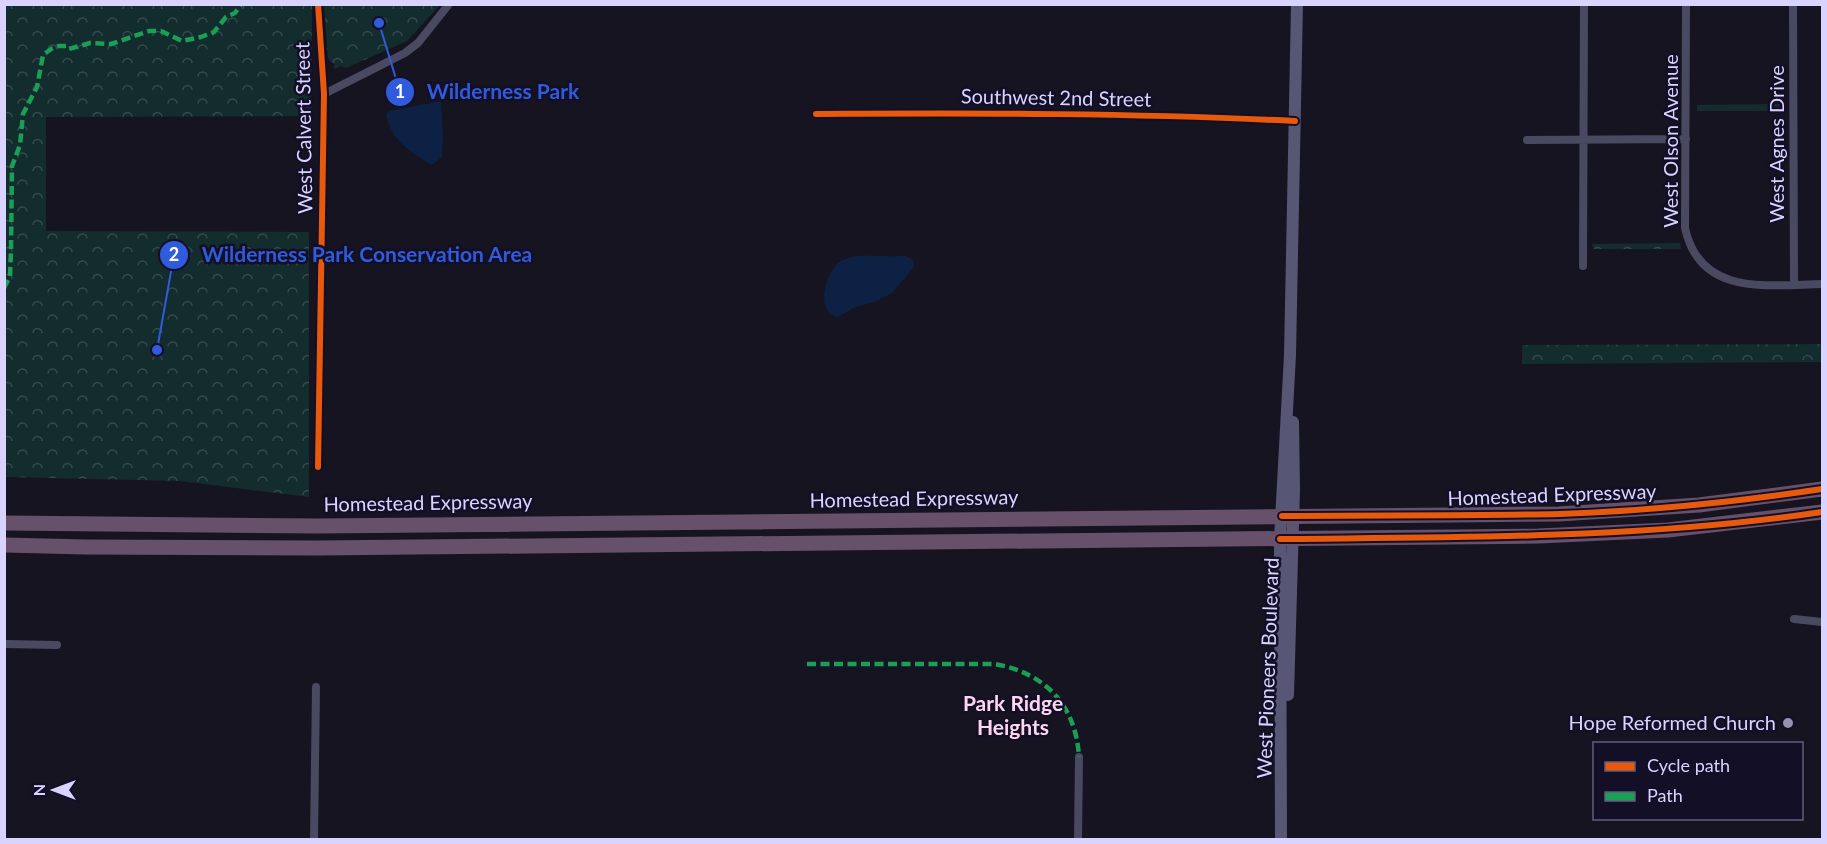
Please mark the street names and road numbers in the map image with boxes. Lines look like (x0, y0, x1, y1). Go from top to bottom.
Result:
street label: West Calvert Street (290, 42, 316, 214)
street label: West Olson Avenue (1658, 54, 1682, 228)
street label: West Agnes Drive (1764, 65, 1788, 223)
street label: Southwest 2nd Street (961, 83, 1151, 111)
street label: Homestead Expressway (1447, 478, 1657, 510)
street label: Homestead Expressway (809, 484, 1019, 512)
street label: Homestead Expressway (323, 488, 533, 516)
street label: West Pioneers Boulevard (1251, 557, 1283, 779)

